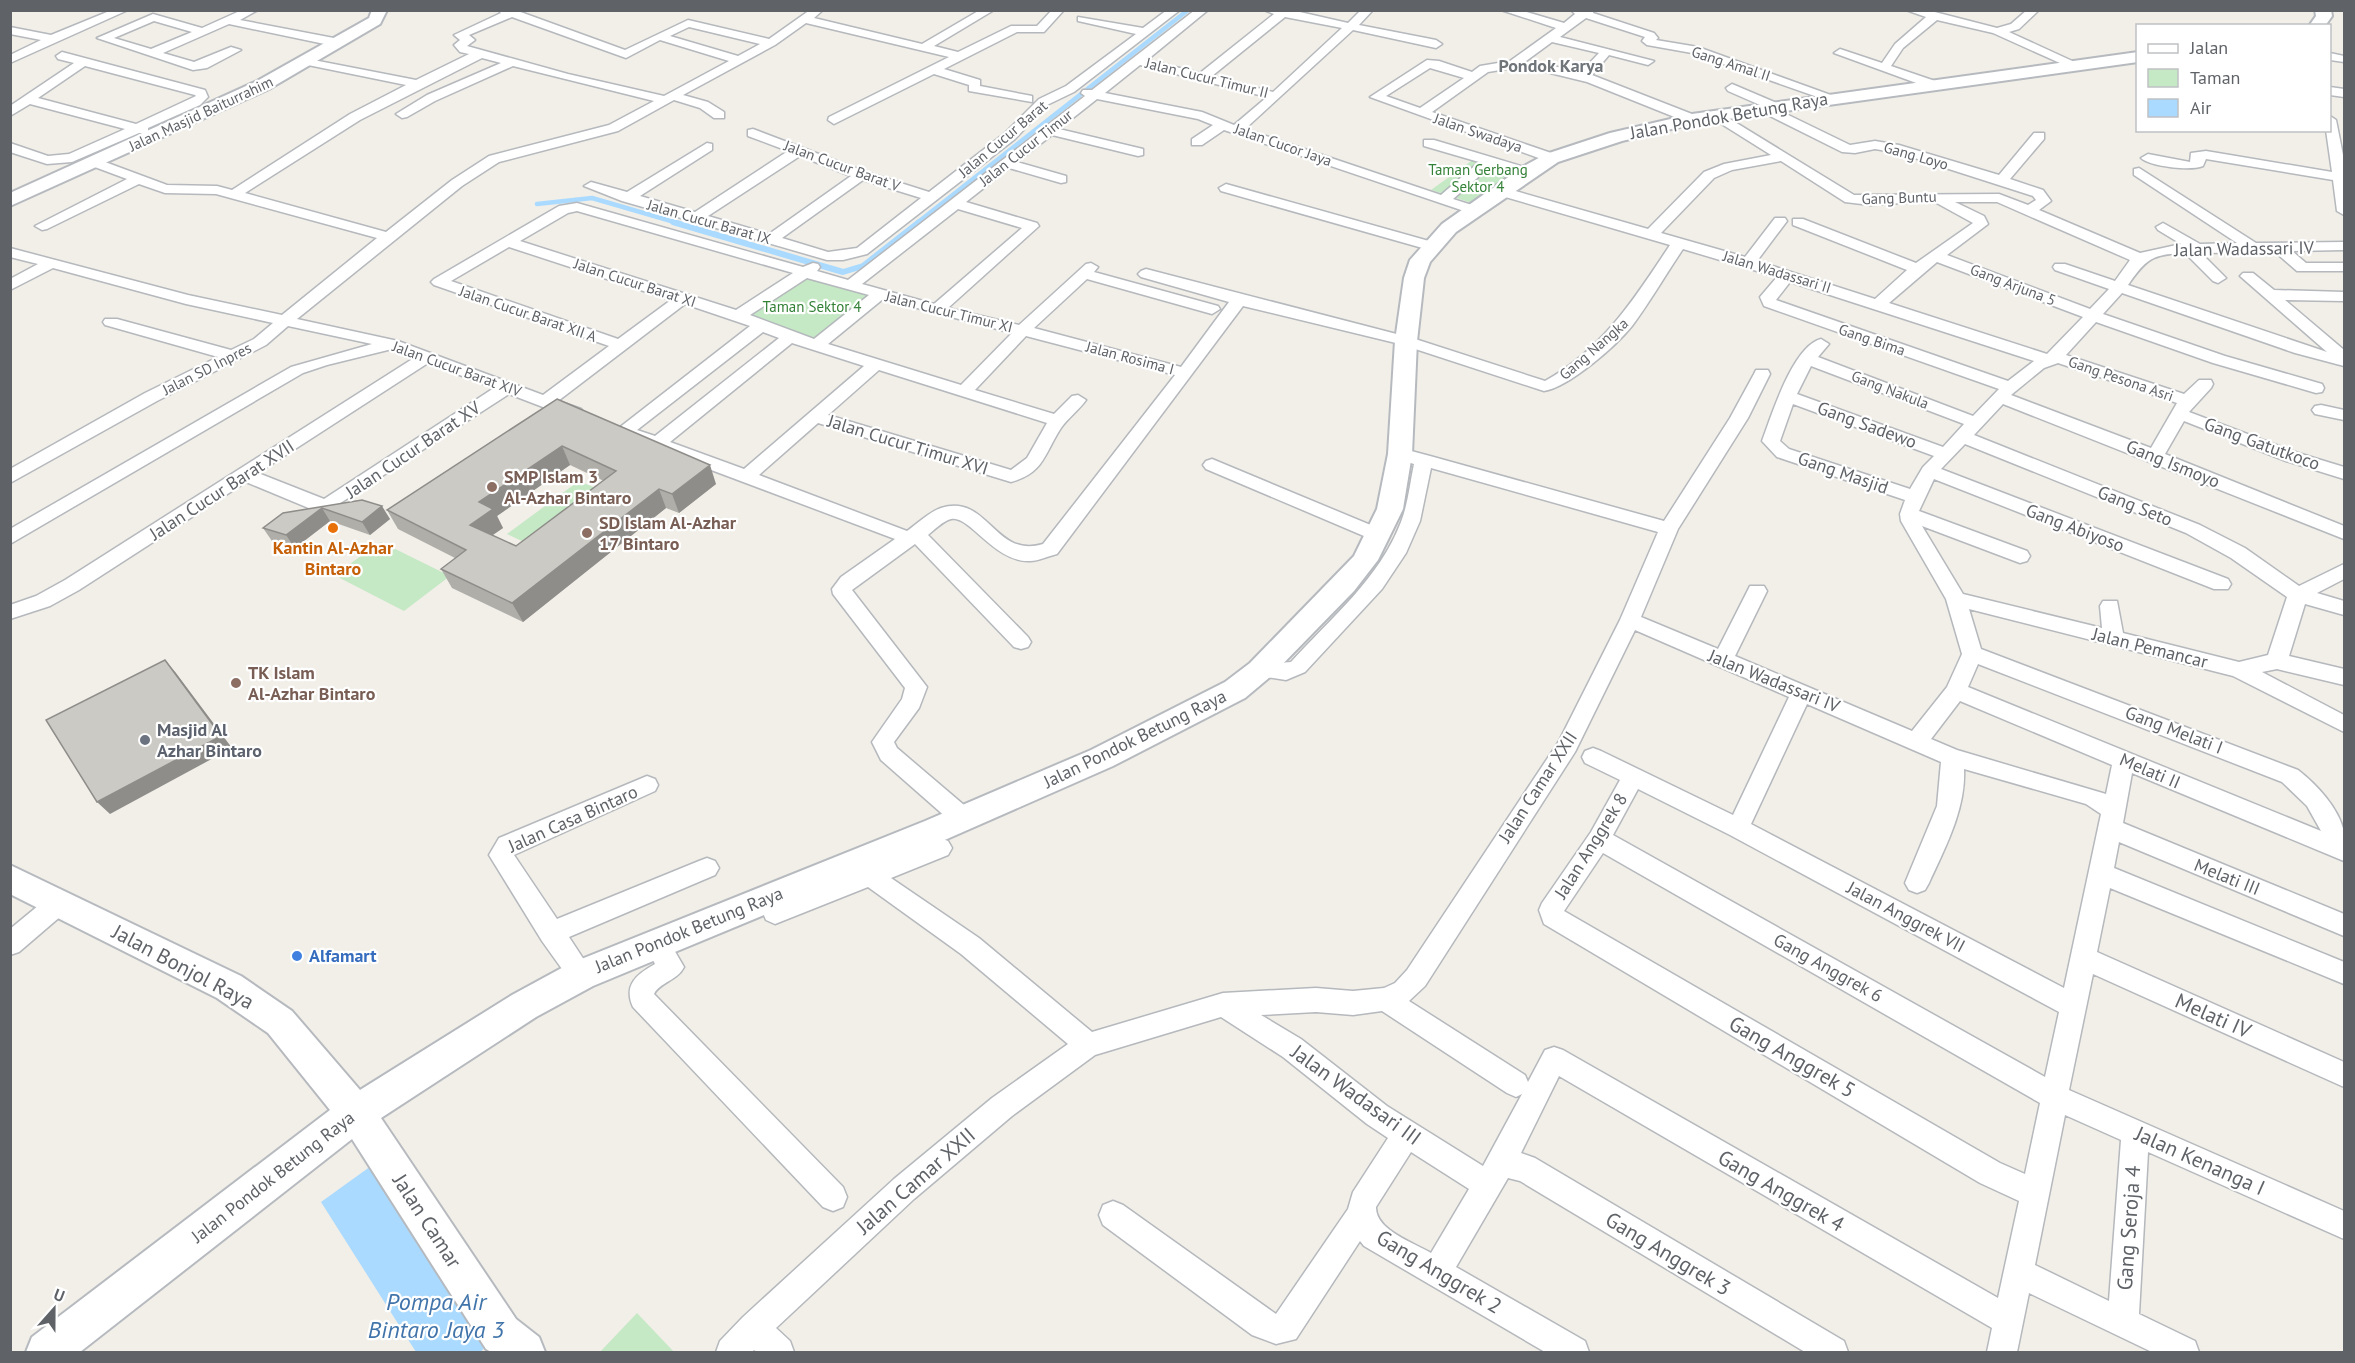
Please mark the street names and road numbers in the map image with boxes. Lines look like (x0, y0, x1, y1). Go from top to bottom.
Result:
street label: Gang Amal II (1689, 42, 1773, 85)
street label: Jalan Cucur Timur II (1143, 53, 1271, 102)
street label: Jalan Masjid Baiturrahim (125, 72, 276, 156)
street label: Jalan Pondok Betung Raya (1627, 87, 1830, 144)
street label: Jalan Cucur Barat (954, 96, 1051, 182)
street label: Jalan Cucur Timur (974, 105, 1076, 191)
street label: Jalan Swadaya (1431, 108, 1525, 157)
street label: Jalan Cucor Jaya (1231, 119, 1334, 170)
street label: Jalan Cucur Barat V (781, 135, 903, 195)
street label: Gang Loyo (1882, 137, 1951, 174)
street label: Gang Buntu (1861, 187, 1937, 208)
street label: Jalan Cucur Barat IX (644, 195, 773, 248)
street label: Jalan Wadassari IV (2173, 236, 2315, 261)
street label: Jalan Wadassari II (1720, 246, 1834, 297)
street label: Jalan Cucur Barat XI (571, 254, 699, 311)
street label: Gang Arjuna 5 (1968, 260, 2059, 310)
street label: Jalan Cucur Barat XII A (456, 281, 599, 346)
street label: Jalan Cucur Timur XI (882, 286, 1015, 337)
street label: Gang Nangka (1555, 313, 1632, 384)
street label: Gang Bima (1836, 319, 1908, 360)
street label: Jalan Cucur Barat XIV (389, 336, 525, 401)
street label: Jalan Rosima I (1083, 336, 1176, 378)
street label: Jalan SD Inpres (158, 338, 254, 400)
street label: Gang Pesona Asri (2066, 352, 2176, 405)
street label: Gang Nakula (1849, 366, 1932, 413)
street label: Jalan Cucur Barat XV (340, 396, 485, 504)
street label: Gang Sadewo (1814, 396, 1920, 453)
street label: Jalan Cucur Timur XVI (824, 409, 991, 480)
street label: Gang Gatutkoco (2201, 412, 2323, 475)
street label: Jalan Cucur Barat XVII (144, 434, 298, 546)
street label: Gang Ismoyo (2123, 434, 2223, 493)
street label: Gang Masjid (1795, 446, 1892, 499)
street label: Gang Seto (2094, 480, 2176, 531)
street label: Gang Abiyoso (2023, 498, 2128, 557)
street label: Jalan Pemancar (2089, 622, 2210, 673)
street label: Jalan Wadassari IV (1704, 643, 1844, 718)
street label: Jalan Pondok Betung Raya (1039, 684, 1230, 793)
street label: Gang Melati I (2122, 700, 2226, 759)
street label: Jalan Camar XXII (1493, 727, 1582, 848)
street label: Melati II (2116, 747, 2184, 794)
street label: Jalan Casa Bintaro (504, 780, 641, 858)
street label: Jalan Anggrek 8 (1548, 789, 1632, 904)
street label: Melati III (2191, 853, 2263, 900)
street label: Jalan Anggrek VII (1842, 875, 1969, 957)
street label: Jalan Pondok Betung Raya (591, 881, 786, 978)
street label: Jalan Bonjol Raya (107, 917, 259, 1015)
street label: Gang Anggrek 6 (1770, 928, 1887, 1007)
street label: Melati IV (2171, 987, 2255, 1044)
street label: Gang Anggrek 5 (1724, 1009, 1860, 1104)
street label: Jalan Wadasari III (1285, 1038, 1427, 1151)
street label: Jalan Pondok Betung Raya (186, 1106, 359, 1248)
street label: Jalan Kenanga I (2130, 1119, 2269, 1201)
street label: Jalan Camar XXII (850, 1121, 981, 1240)
street label: Gang Anggrek 4 (1713, 1143, 1849, 1238)
street label: Gang Seroja 4 (2111, 1165, 2146, 1291)
street label: Jalan Camar (386, 1168, 468, 1273)
street label: Gang Anggrek 3 (1601, 1206, 1736, 1302)
street label: Gang Anggrek 2 (1372, 1224, 1507, 1320)

